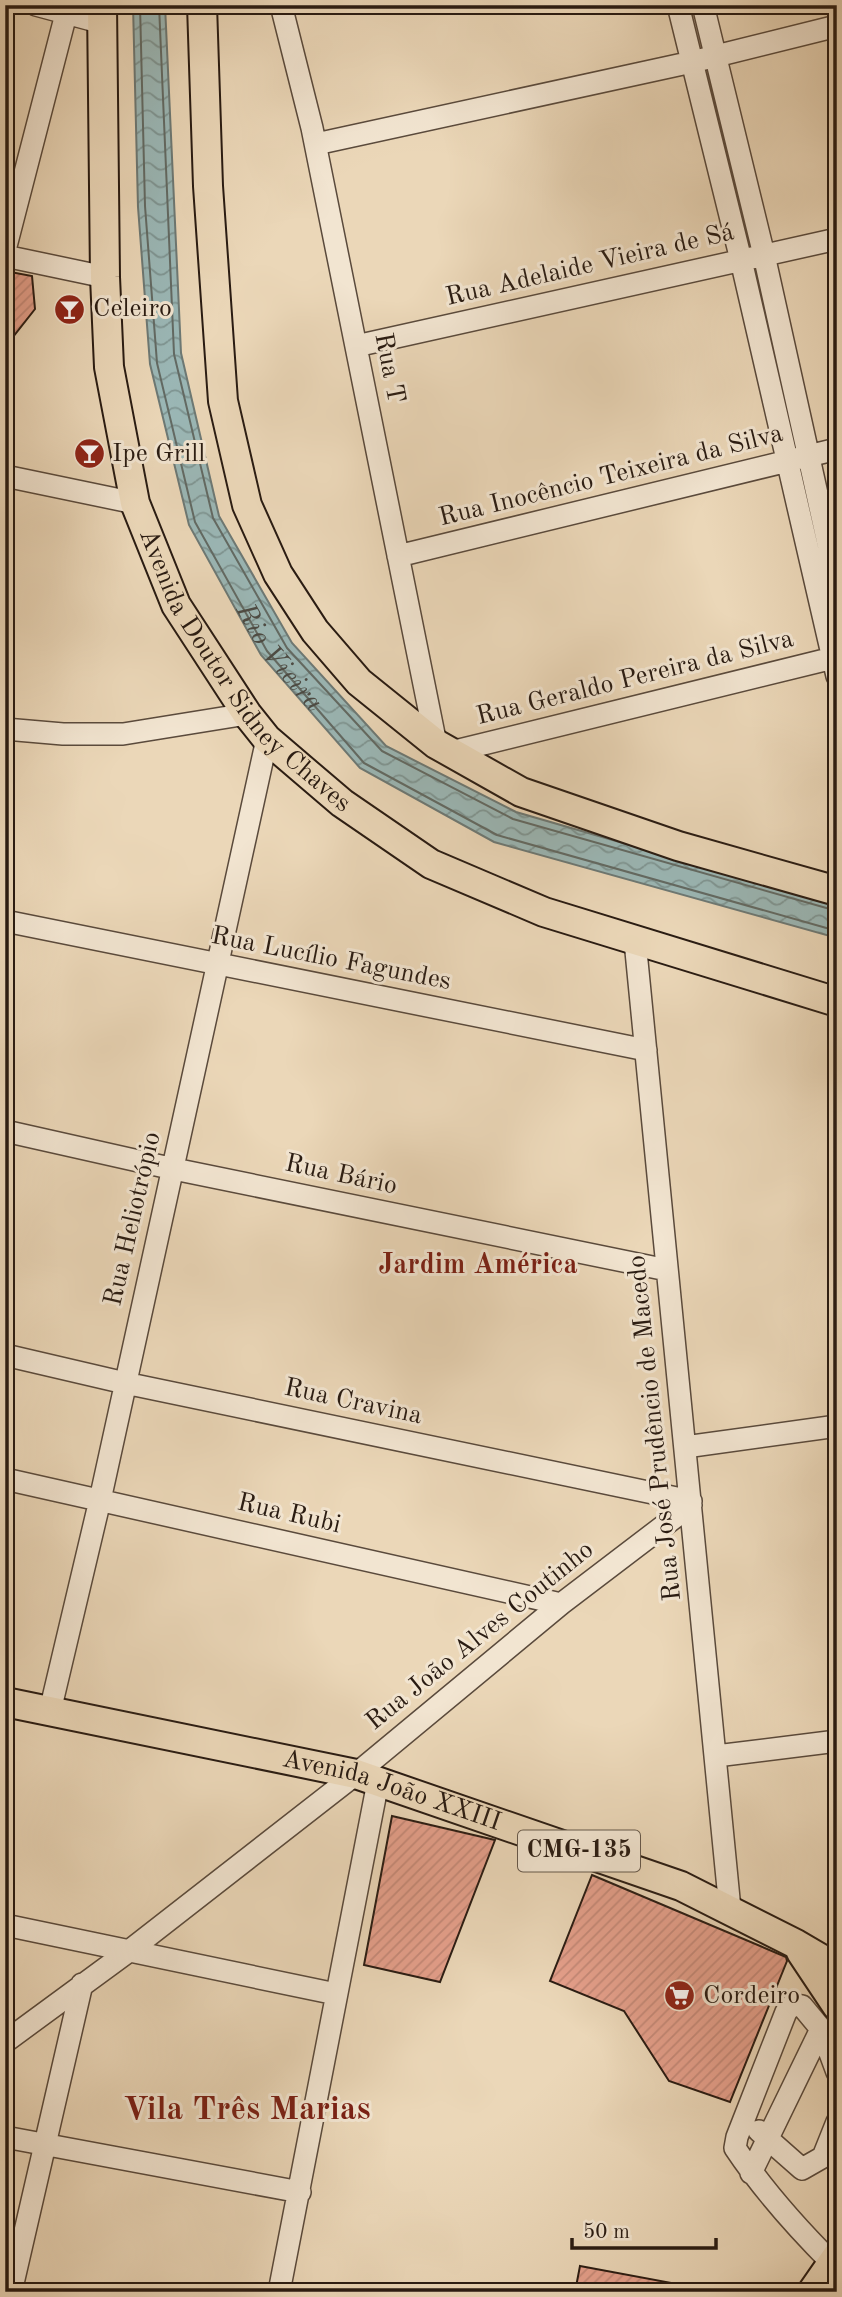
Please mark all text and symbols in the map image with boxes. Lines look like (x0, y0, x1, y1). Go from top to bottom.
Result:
street label: Rua Adelaide Vieira de Sá (443, 219, 737, 311)
bar icon: Celeiro (53, 292, 87, 326)
place label: Celeiro (93, 296, 172, 322)
street label: Rua T (369, 331, 409, 405)
street label: Rua Inocêncio Teixeira da Silva (436, 421, 786, 531)
bar icon: Ipe Grill (72, 437, 106, 471)
place label: Ipe Grill (112, 441, 205, 467)
street label: Avenida Doutor Sidney Chaves (134, 526, 355, 818)
water label: Rio Vieira (229, 598, 327, 718)
street label: Rua Geraldo Pereira da Silva (474, 626, 796, 730)
street label: Rua Lucílio Fagundes (209, 923, 453, 995)
street label: Rua Heliotrópio (100, 1129, 166, 1309)
street label: Rua Bário (283, 1150, 399, 1200)
district label: Jardim América (378, 1252, 578, 1280)
street label: Rua José Prudêncio de Macedo (624, 1254, 686, 1602)
street label: Rua Cravina (282, 1375, 425, 1429)
street label: Rua Rubi (235, 1489, 343, 1539)
street label: Rua João Alves Coutinho (361, 1537, 599, 1735)
street label: Avenida João XXIII (280, 1746, 504, 1836)
road number: CMG-135 (518, 1830, 640, 1872)
supermarket icon: Cordeiro (663, 1979, 697, 2013)
place label: Cordeiro (703, 1983, 800, 2009)
district label: Vila Três Marias (123, 2094, 371, 2127)
scale bar (572, 2206, 716, 2250)
text: 50 m (583, 2222, 630, 2243)

